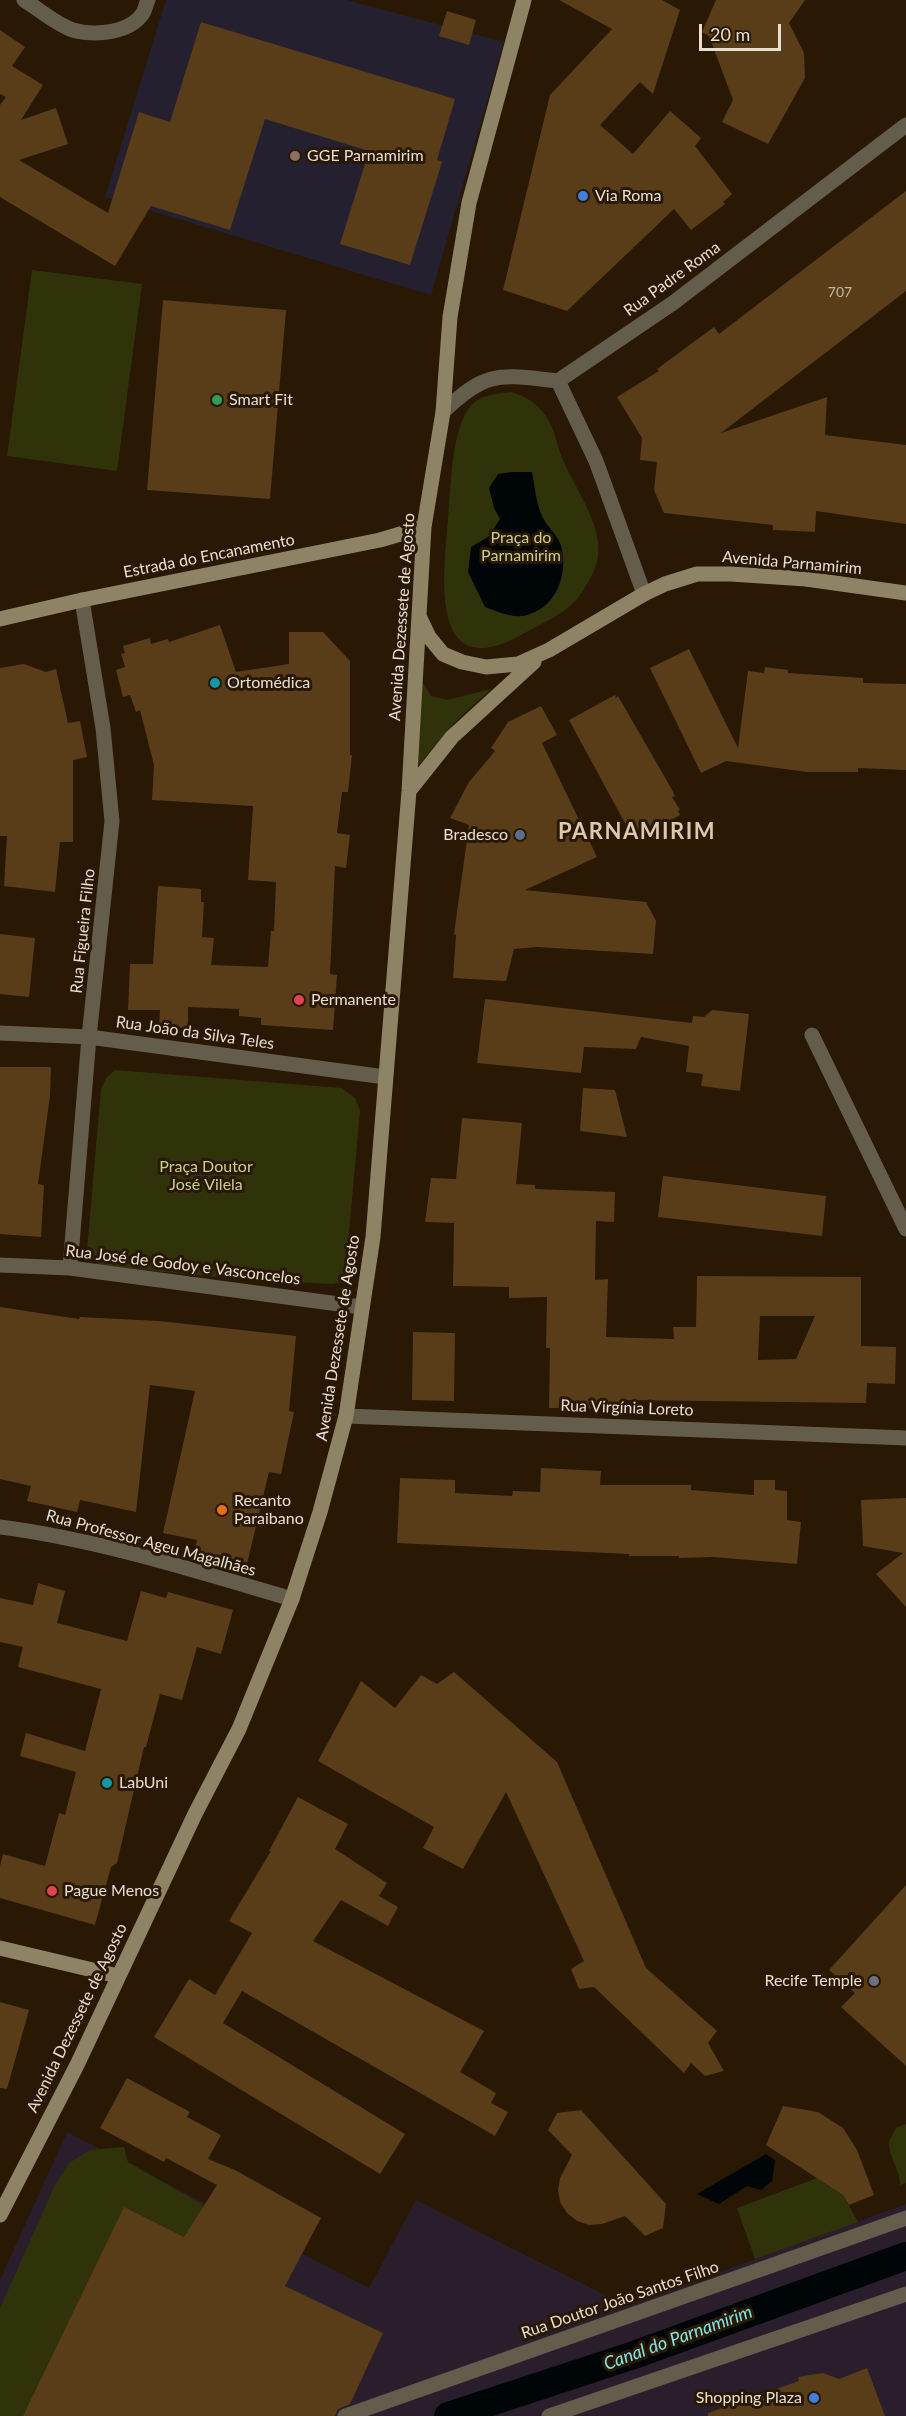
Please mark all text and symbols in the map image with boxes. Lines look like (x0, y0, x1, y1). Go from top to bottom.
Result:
scale bar (702, 12, 784, 50)
text: 20 m (710, 23, 750, 45)
place label: GGE Parnamirim (307, 146, 424, 166)
marker: GGE Parnamirim (288, 149, 302, 163)
place label: Via Roma (595, 186, 661, 206)
marker: Via Roma (576, 189, 590, 203)
street label: Rua Padre Roma (620, 238, 724, 320)
house number: 707 (828, 284, 852, 300)
place label: Smart Fit (229, 390, 293, 410)
marker: Smart Fit (210, 393, 224, 407)
street label: Avenida Dezessete de Agosto (385, 512, 419, 722)
park label: Praça do Parnamirim (481, 528, 561, 566)
street label: Estrada do Encanamento (122, 530, 296, 582)
street label: Avenida Parnamirim (721, 547, 863, 579)
place label: Ortomédica (227, 673, 310, 693)
marker: Ortomédica (208, 676, 222, 690)
district label: PARNAMIRIM (558, 819, 716, 845)
place label: Bradesco (443, 825, 508, 845)
marker: Bradesco (513, 828, 527, 842)
street label: Rua Figueira Filho (67, 868, 99, 994)
place label: Permanente (311, 990, 396, 1010)
marker: Permanente (292, 993, 306, 1007)
street label: Rua João da Silva Teles (115, 1012, 275, 1054)
park label: Praça Doutor José Vilela (159, 1157, 253, 1195)
street label: Avenida Dezessete de Agosto (312, 1234, 364, 1442)
street label: Rua José de Godoy e Vasconcelos (65, 1241, 301, 1289)
street label: Rua Virgínia Loreto (560, 1396, 694, 1420)
place label: Recanto Paraibano (234, 1491, 304, 1529)
marker: Recanto Paraibano (215, 1503, 229, 1517)
street label: Rua Professor Ageu Magalhães (44, 1506, 258, 1580)
place label: LabUni (119, 1773, 168, 1793)
marker: LabUni (100, 1776, 114, 1790)
place label: Pague Menos (64, 1881, 159, 1901)
marker: Pague Menos (45, 1884, 59, 1898)
street label: Avenida Dezessete de Agosto (23, 1920, 131, 2116)
place label: Recife Temple (764, 1971, 862, 1991)
marker: Recife Temple (867, 1974, 881, 1988)
street label: Rua Doutor João Santos Filho (519, 2257, 721, 2343)
water label: Canal do Parnamirim (601, 2301, 755, 2375)
place label: Shopping Plaza (696, 2388, 802, 2408)
marker: Shopping Plaza (807, 2391, 821, 2405)

